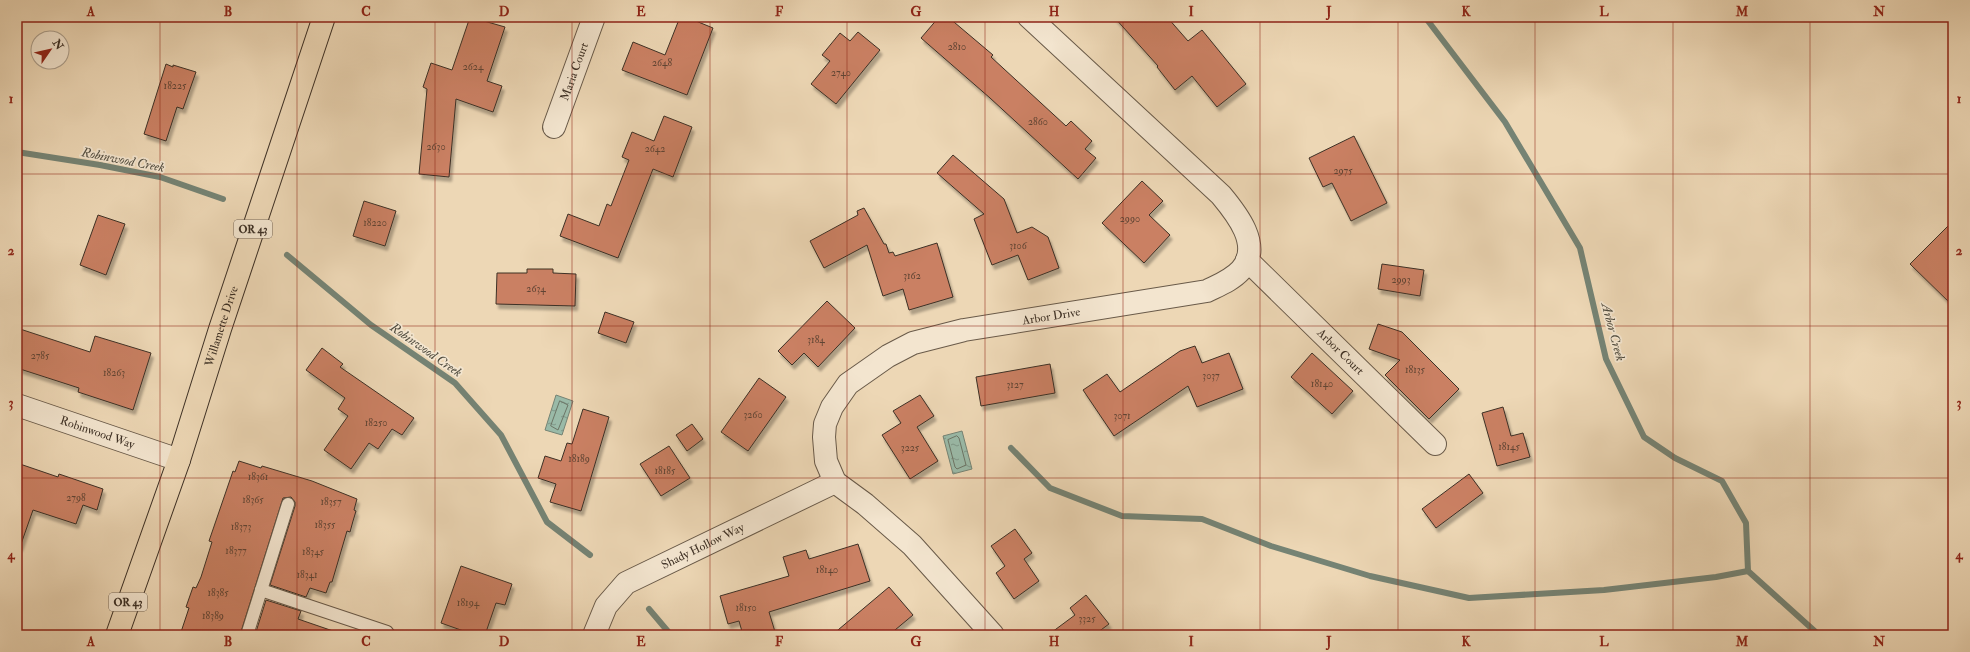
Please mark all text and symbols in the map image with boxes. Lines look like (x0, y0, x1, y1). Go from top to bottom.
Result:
text: A (86, 4, 96, 20)
text: B (224, 4, 232, 20)
text: C (361, 4, 371, 20)
text: D (499, 4, 510, 20)
text: E (636, 4, 646, 20)
text: F (775, 4, 784, 20)
text: G (911, 4, 922, 20)
text: H (1049, 4, 1060, 20)
text: I (1188, 4, 1194, 20)
text: J (1325, 4, 1332, 21)
text: K (1461, 4, 1471, 20)
text: L (1599, 4, 1609, 20)
text: M (1735, 4, 1749, 20)
text: N (1872, 4, 1885, 20)
north arrow (30, 30, 70, 70)
text: N (49, 36, 67, 53)
street label: Maria Court (557, 40, 592, 103)
house number: 2810 (948, 41, 966, 53)
house number: 2648 (652, 57, 672, 69)
house number: 2624 (463, 61, 484, 73)
house number: 2740 (831, 67, 851, 79)
house number: 18225 (164, 80, 187, 92)
text: 1 (9, 91, 14, 107)
text: 1 (1957, 91, 1962, 107)
house number: 2860 (1028, 116, 1048, 128)
house number: 2630 (426, 141, 446, 153)
house number: 2642 (645, 143, 665, 155)
water label: Robinwood Creek (79, 144, 166, 176)
house number: 2975 (1333, 165, 1353, 177)
house number: 2990 (1120, 213, 1140, 225)
house number: 18220 (363, 217, 387, 229)
road number: OR 43 (234, 220, 272, 238)
house number: 3106 (1009, 240, 1028, 252)
text: 2 (8, 243, 15, 259)
text: 2 (1956, 243, 1963, 259)
house number: 3162 (903, 270, 921, 282)
house number: 2993 (1391, 274, 1411, 286)
house number: 2634 (526, 283, 546, 295)
street label: Willamette Drive (201, 284, 241, 369)
water label: Arbor Creek (1597, 299, 1628, 363)
street label: Arbor Drive (1020, 304, 1081, 328)
water label: Robinwood Creek (386, 319, 465, 381)
street label: Arbor Court (1313, 325, 1367, 378)
house number: 3184 (807, 334, 825, 346)
house number: 2785 (31, 350, 50, 362)
house number: 18135 (1405, 364, 1426, 376)
house number: 18263 (103, 367, 125, 379)
house number: 3037 (1202, 370, 1220, 382)
house number: 18140 (1311, 378, 1333, 390)
house number: 3127 (1006, 379, 1024, 391)
text: 3 (9, 395, 14, 411)
text: 3 (1957, 395, 1962, 411)
house number: 3260 (743, 409, 763, 421)
house number: 3071 (1113, 410, 1131, 422)
street label: Robinwood Way (58, 413, 137, 452)
house number: 18250 (365, 417, 387, 429)
house number: 18145 (1498, 441, 1520, 453)
house number: 3225 (901, 442, 920, 454)
house number: 18189 (568, 453, 590, 465)
house number: 18185 (655, 465, 676, 477)
house number: 18361 (248, 471, 269, 483)
house number: 2798 (66, 492, 86, 504)
house number: 18365 (242, 494, 264, 506)
house number: 18357 (320, 496, 342, 508)
house number: 18355 (315, 519, 336, 531)
street label: Shady Hollow Way (659, 519, 747, 572)
house number: 18373 (231, 521, 251, 533)
house number: 18377 (225, 545, 247, 557)
house number: 18345 (302, 546, 325, 558)
text: 4 (6, 547, 15, 563)
text: 4 (1954, 547, 1963, 563)
house number: 18140 (816, 564, 838, 576)
house number: 18341 (296, 569, 318, 581)
house number: 18385 (207, 587, 229, 599)
road number: OR 43 (109, 593, 147, 611)
house number: 18194 (457, 597, 480, 609)
house number: 18150 (735, 602, 757, 614)
house number: 18389 (202, 610, 224, 622)
house number: 3325 (1078, 613, 1096, 625)
text: A (86, 634, 96, 650)
text: B (224, 634, 232, 650)
text: C (361, 634, 371, 650)
text: D (499, 634, 510, 650)
text: E (636, 634, 646, 650)
text: F (775, 634, 784, 650)
text: G (911, 634, 922, 650)
text: H (1049, 634, 1060, 650)
text: I (1188, 634, 1194, 650)
text: J (1325, 634, 1332, 651)
text: K (1461, 634, 1471, 650)
text: L (1599, 634, 1609, 650)
text: M (1735, 634, 1749, 650)
text: N (1872, 634, 1885, 650)

